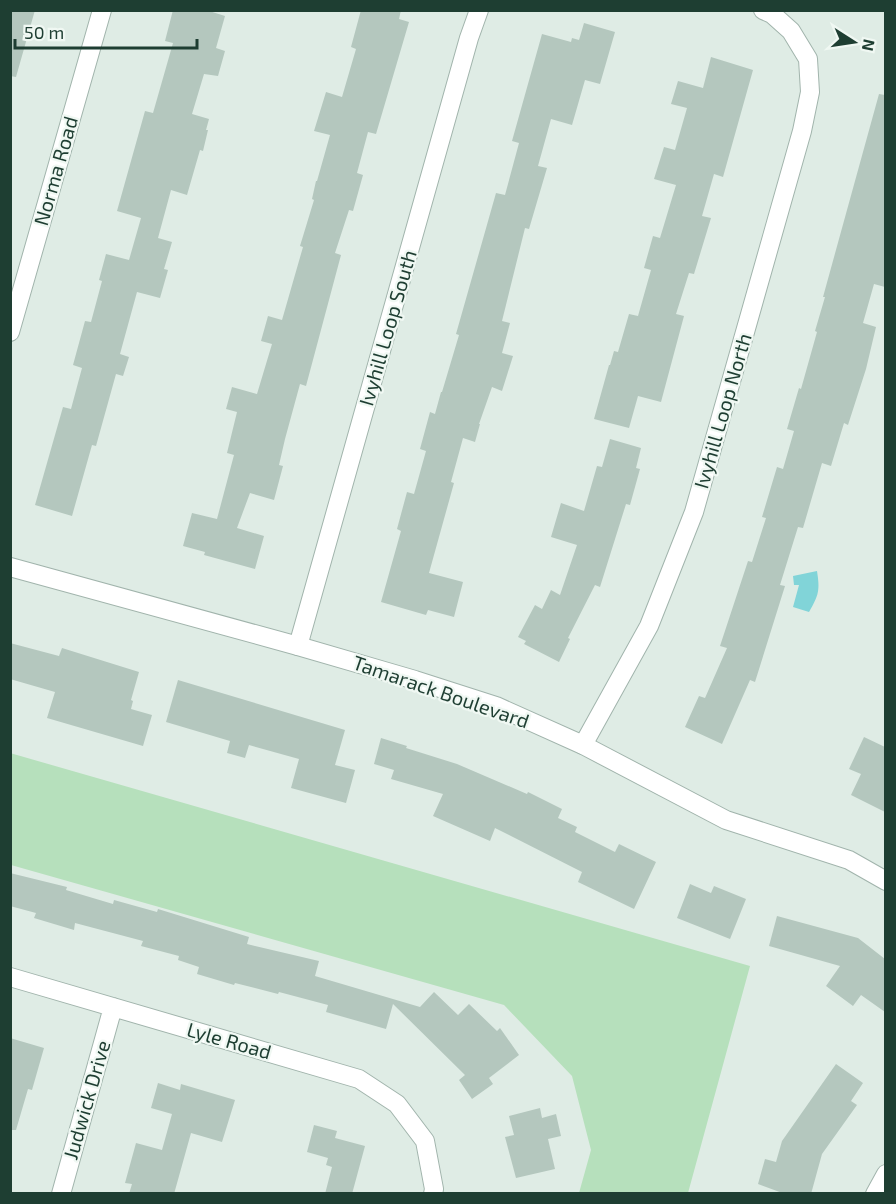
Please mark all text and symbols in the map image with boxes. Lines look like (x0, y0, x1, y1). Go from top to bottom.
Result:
scale bar (15, 12, 196, 50)
north arrow (824, 12, 884, 72)
text: 50 m (24, 21, 64, 43)
text: N (859, 38, 880, 53)
street label: Norma Road (28, 113, 82, 228)
street label: Ivyhill Loop South (353, 247, 421, 408)
street label: Ivyhill Loop North (688, 330, 756, 491)
street label: Tamarack Boulevard (350, 650, 533, 733)
street label: Lyle Road (184, 1017, 274, 1064)
street label: Judwick Drive (58, 1037, 114, 1162)

